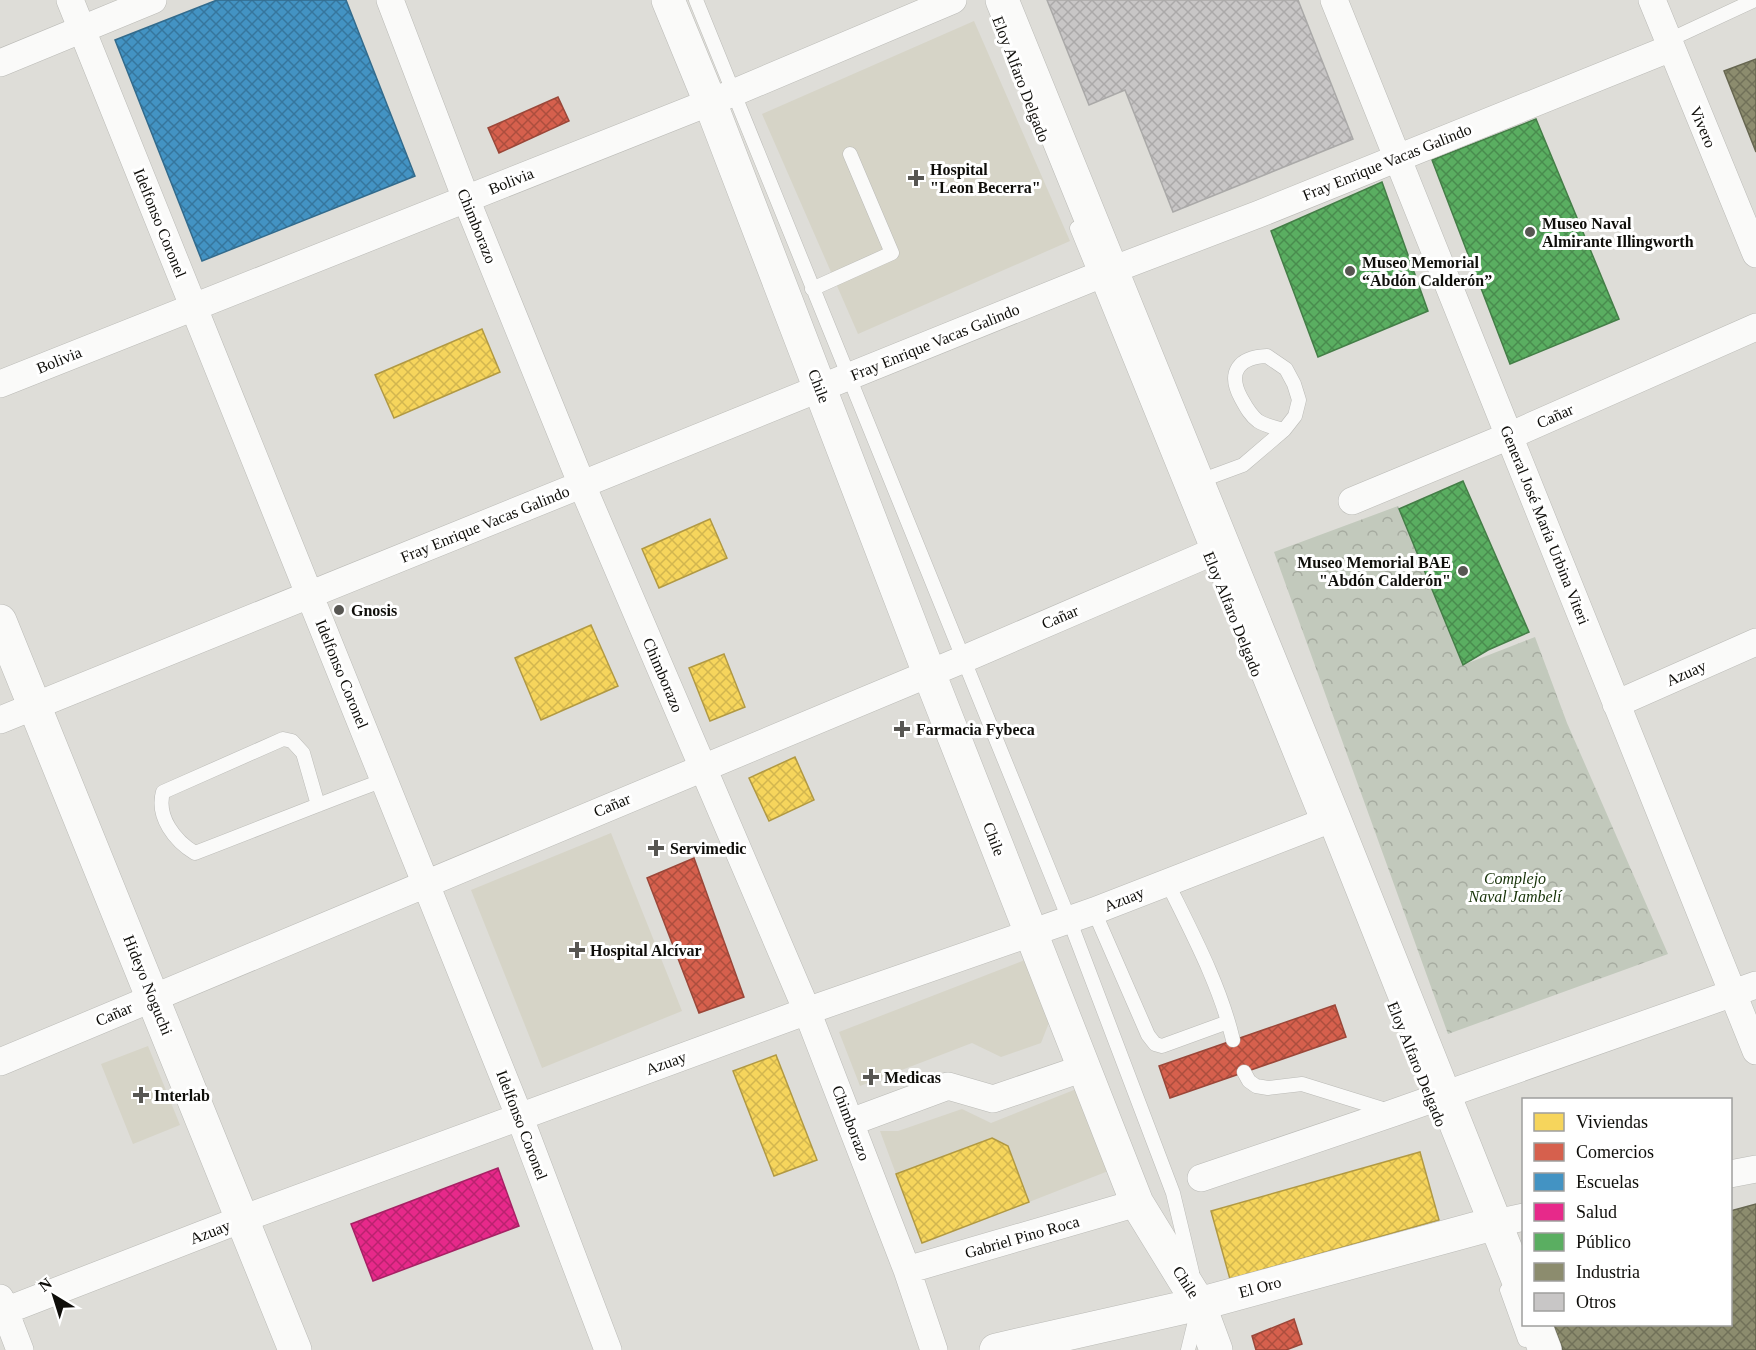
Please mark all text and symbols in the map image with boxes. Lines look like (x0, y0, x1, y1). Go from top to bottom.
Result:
street label: Eloy Alfaro Delgado (988, 14, 1053, 145)
street label: Vivero (1687, 104, 1719, 150)
street label: Fray Enrique Vacas Galindo (1300, 120, 1474, 205)
place label: Hospital "Leon Becerra" (930, 161, 1041, 196)
street label: Bolivia (486, 164, 536, 198)
street label: Idelfonso Coronel (130, 166, 190, 280)
marker: Hospital "Leon Becerra" (907, 169, 925, 187)
street label: Chimborazo (454, 186, 500, 266)
place label: Museo Naval Almirante Illingworth (1542, 215, 1694, 251)
marker: Museo Naval Almirante Illingworth (1523, 225, 1537, 239)
place label: Museo Memorial “Abdón Calderón” (1362, 254, 1492, 289)
marker: Museo Memorial “Abdón Calderón” (1343, 264, 1357, 278)
street label: Fray Enrique Vacas Galindo (848, 300, 1022, 385)
street label: Bolivia (34, 343, 84, 377)
street label: Chile (805, 367, 833, 405)
street label: Cañar (1534, 400, 1577, 432)
street label: General José María Urbina Viteri (1497, 423, 1593, 627)
street label: Fray Enrique Vacas Galindo (398, 482, 572, 567)
street label: Eloy Alfaro Delgado (1199, 549, 1266, 679)
place label: Museo Memorial BAE "Abdón Calderón" (1297, 554, 1451, 589)
marker: Museo Memorial BAE "Abdón Calderón" (1456, 564, 1470, 578)
street label: Cañar (1039, 601, 1082, 632)
place label: Gnosis (351, 602, 397, 619)
marker: Gnosis (332, 603, 346, 617)
street label: Idelfonso Coronel (312, 617, 372, 731)
street label: Chimborazo (640, 635, 686, 715)
street label: Azuay (1663, 657, 1709, 690)
marker: Farmacia Fybeca (893, 720, 911, 738)
place label: Farmacia Fybeca (916, 721, 1035, 739)
street label: Cañar (591, 789, 634, 820)
street label: Chile (980, 820, 1008, 858)
marker: Servimedic (647, 839, 665, 857)
place label: Servimedic (670, 840, 746, 857)
park label: Complejo Naval Jambelí (1468, 870, 1563, 905)
street label: Azuay (1101, 883, 1147, 916)
street label: Hideyo Noguchi (119, 933, 176, 1038)
marker: Hospital Alcívar (568, 941, 586, 959)
place label: Hospital Alcívar (590, 942, 702, 960)
street label: Cañar (93, 998, 136, 1029)
street label: Eloy Alfaro Delgado (1383, 999, 1450, 1129)
street label: Azuay (643, 1048, 689, 1079)
street label: Idelfonso Coronel (493, 1068, 551, 1183)
marker: Medicas (862, 1068, 880, 1086)
place label: Medicas (884, 1069, 941, 1086)
street label: Chimborazo (829, 1083, 873, 1163)
marker: Interlab (132, 1086, 150, 1104)
place label: Interlab (154, 1087, 210, 1104)
legend (1522, 1098, 1732, 1326)
text: Viviendas (1576, 1112, 1648, 1132)
text: Comercios (1576, 1142, 1654, 1162)
text: Escuelas (1576, 1172, 1639, 1192)
text: Salud (1576, 1202, 1617, 1222)
street label: Gabriel Pino Roca (963, 1213, 1081, 1261)
street label: Azuay (187, 1217, 233, 1248)
text: Público (1576, 1232, 1631, 1252)
text: Industria (1576, 1262, 1640, 1282)
street label: Chile (1169, 1263, 1203, 1301)
north arrow (24, 1266, 84, 1326)
street label: El Oro (1237, 1273, 1283, 1301)
text: N (35, 1274, 55, 1295)
text: Otros (1576, 1292, 1616, 1312)

